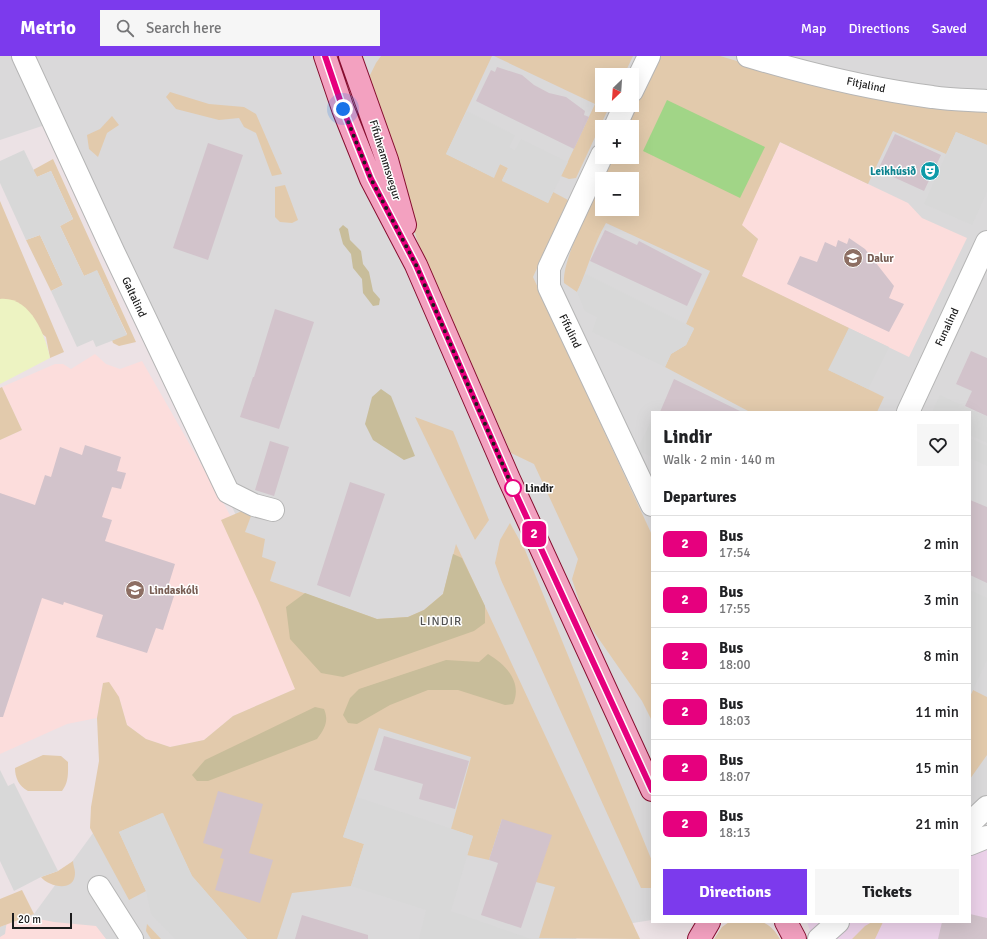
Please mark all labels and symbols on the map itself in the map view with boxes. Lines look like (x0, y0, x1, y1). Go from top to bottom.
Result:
north arrow (595, 68, 639, 112)
street label: Fitjalind (845, 75, 887, 95)
your location (333, 99, 353, 119)
street label: Fífuhvammsvegur (367, 118, 403, 202)
theatre icon: Leikhúsið (919, 160, 941, 182)
place label: Leikhúsið (870, 165, 916, 178)
school or university icon: Dalur (842, 247, 864, 269)
place label: Dalur (867, 252, 894, 265)
street label: Galtalind (119, 275, 149, 319)
street label: Funalind (932, 306, 962, 348)
street label: Fífulind (556, 312, 584, 350)
marker: Lindir (504, 479, 522, 497)
place label: Lindir (525, 482, 554, 495)
line badge: 2 (521, 521, 547, 547)
school or university icon: Lindaskóli (124, 579, 146, 601)
place label: Lindaskóli (149, 584, 198, 597)
district label: LINDIR (420, 614, 462, 629)
scale bar (12, 911, 72, 930)

